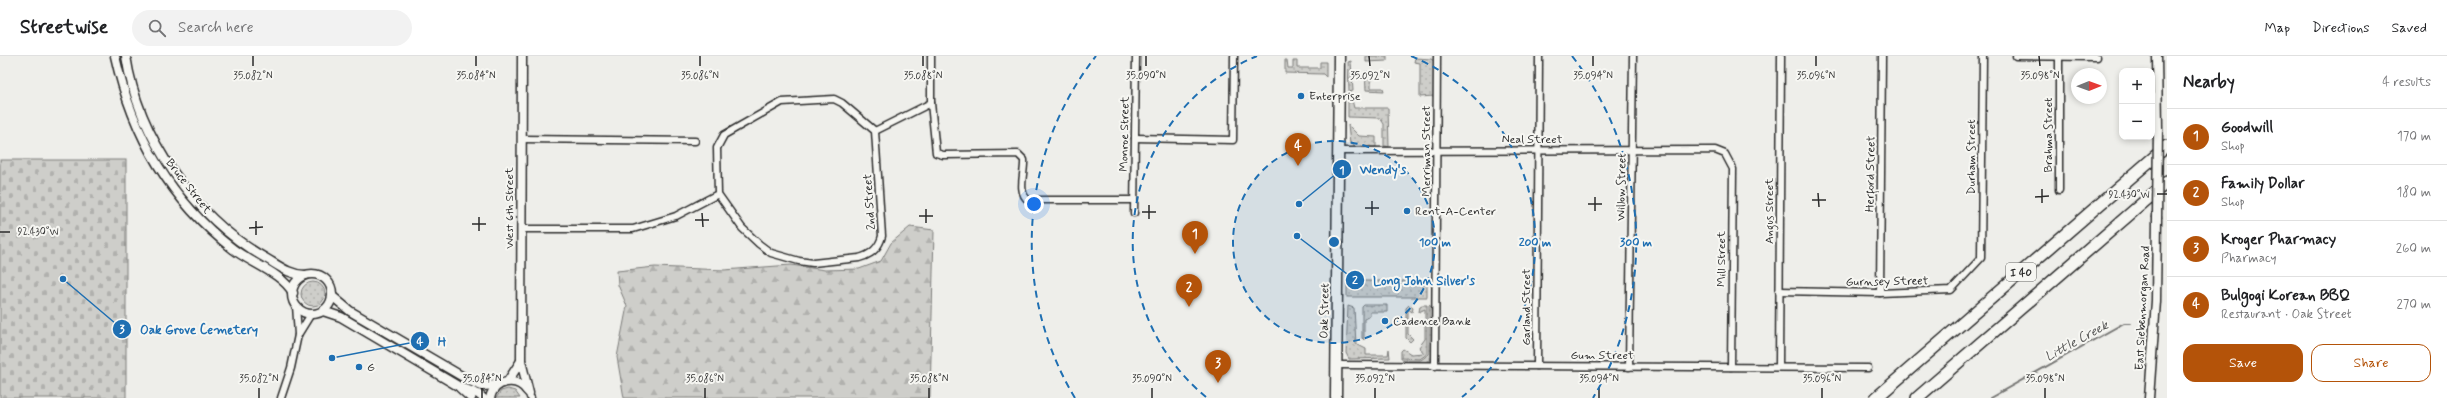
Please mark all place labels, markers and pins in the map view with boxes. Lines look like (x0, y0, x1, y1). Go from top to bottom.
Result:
place label: Enterprise (1309, 89, 1361, 105)
marker: Enterprise (1296, 91, 1306, 101)
pin: 4 (1285, 133, 1311, 166)
callout: Wendy's (1332, 157, 1415, 182)
place label: Rent-A-Center (1415, 204, 1496, 220)
marker: Rent-A-Center (1402, 206, 1412, 216)
pin: 1 (1182, 221, 1208, 254)
centre of rings (1327, 235, 1341, 249)
callout: Long John Silver's (1345, 268, 1483, 293)
pin: 2 (1176, 274, 1202, 307)
place label: Cadence Bank (1393, 314, 1471, 330)
callout: Oak Grove Cemetery (112, 316, 266, 341)
marker: Cadence Bank (1380, 316, 1390, 326)
callout: H (410, 329, 454, 354)
pin: 3 (1205, 350, 1231, 383)
place label: G (367, 360, 375, 376)
marker: G (354, 362, 364, 372)

